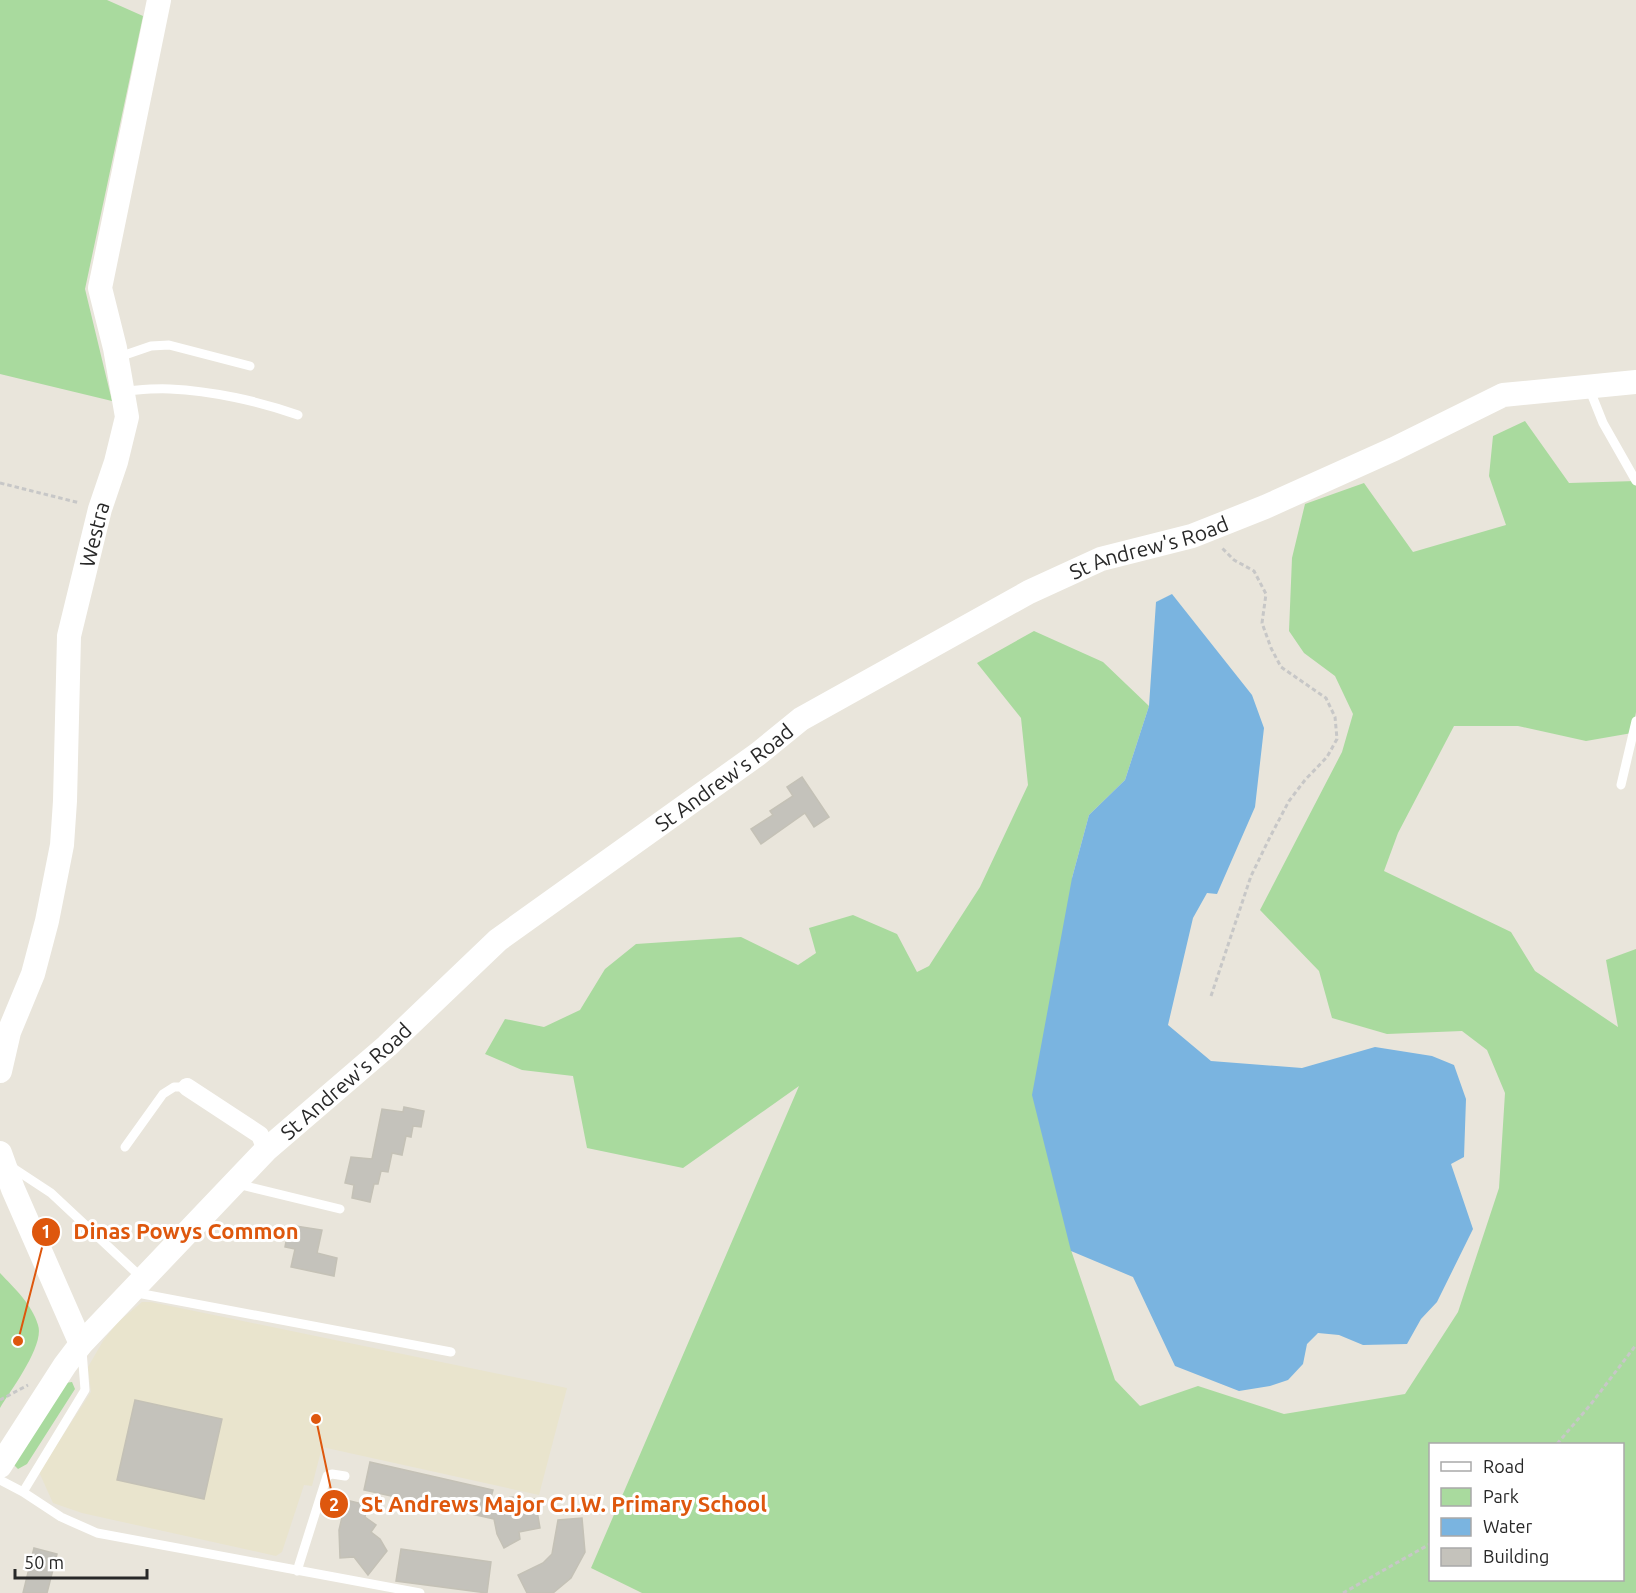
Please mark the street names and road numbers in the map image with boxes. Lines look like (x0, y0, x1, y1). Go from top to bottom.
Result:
street label: Westra (74, 498, 114, 570)
street label: St Andrew's Road (1065, 511, 1232, 584)
street label: St Andrew's Road (650, 719, 798, 836)
street label: St Andrew's Road (275, 1018, 416, 1144)

